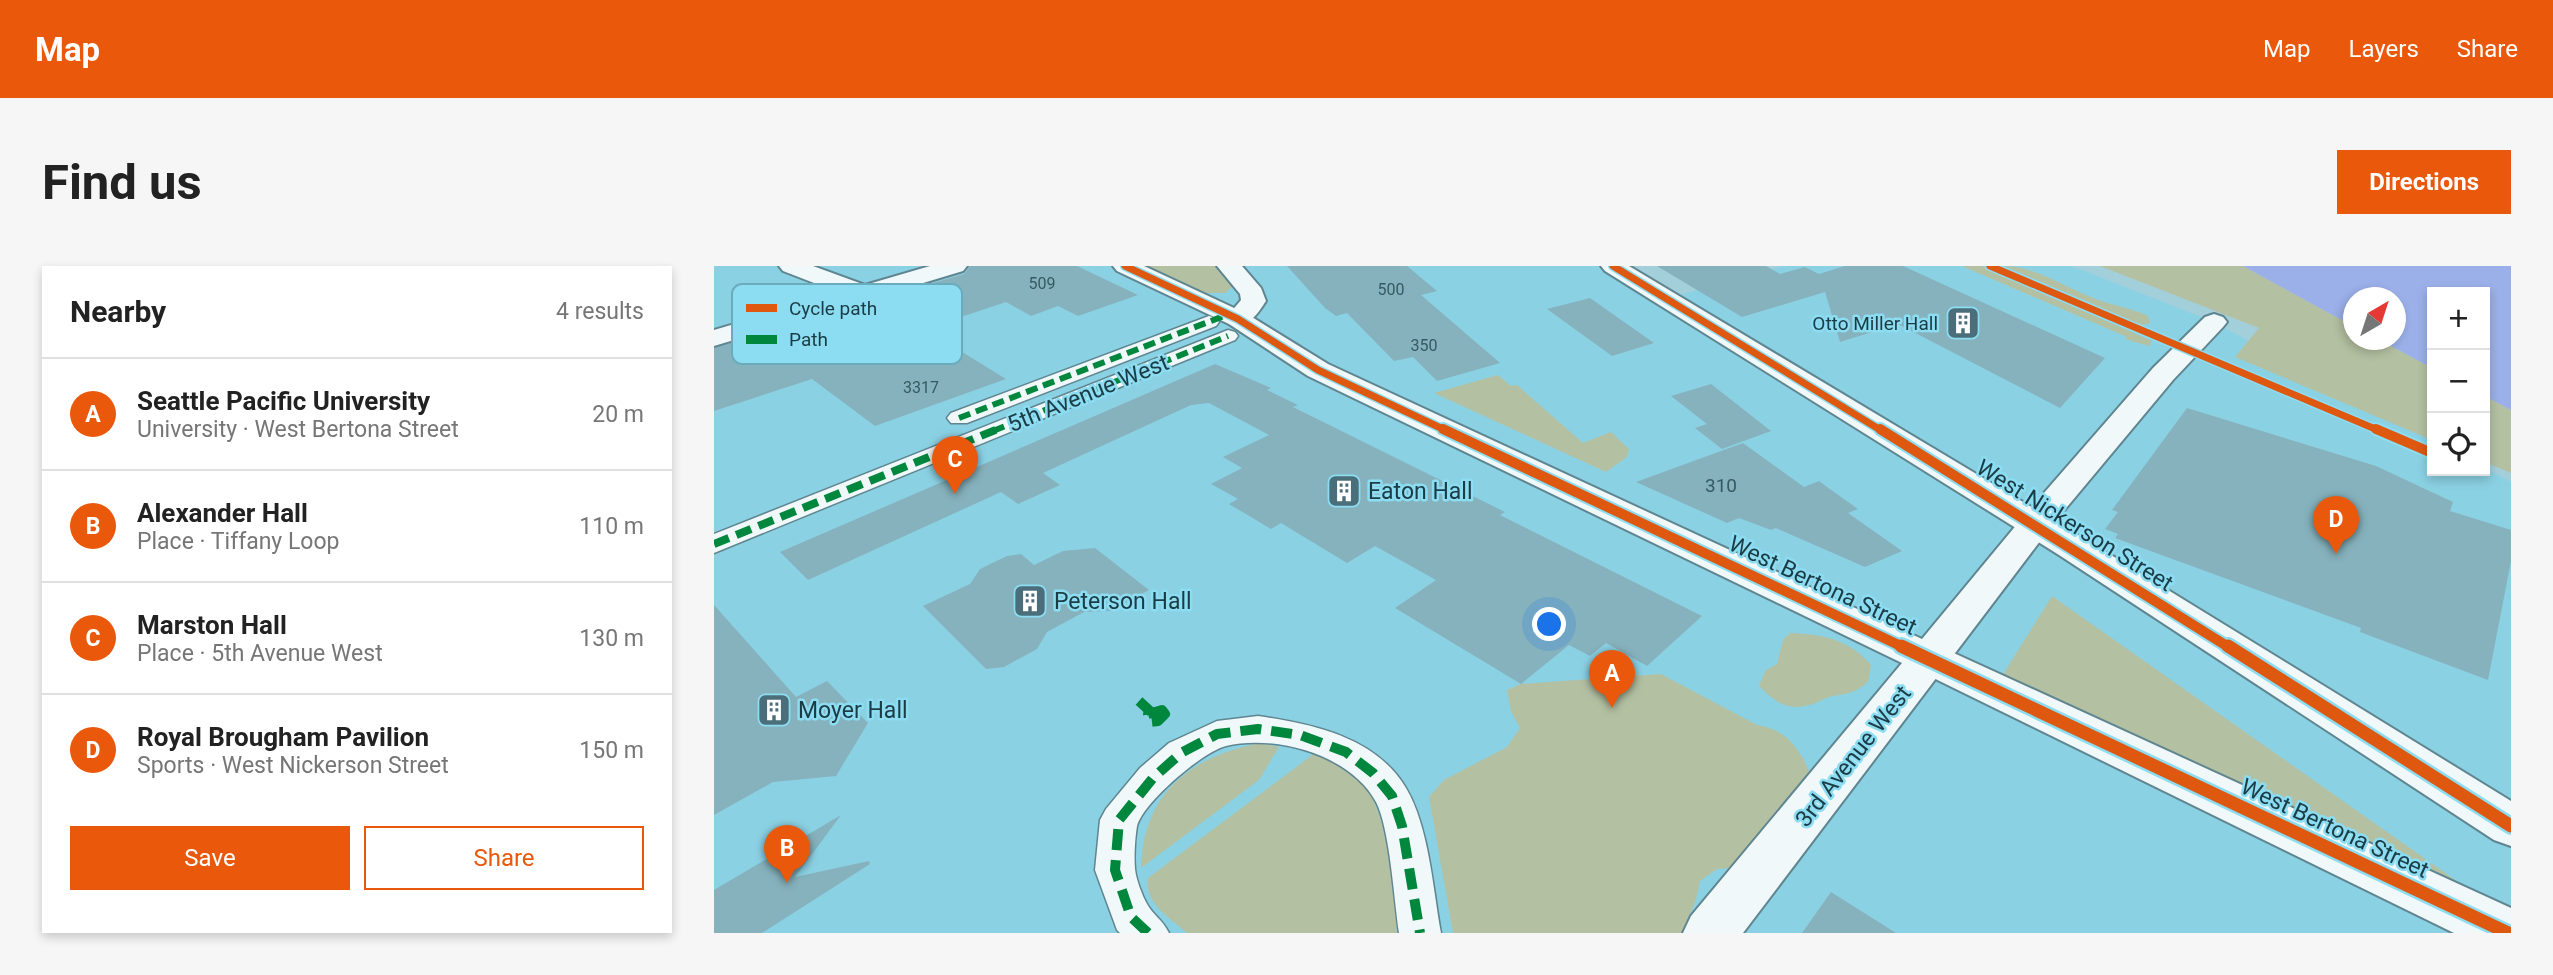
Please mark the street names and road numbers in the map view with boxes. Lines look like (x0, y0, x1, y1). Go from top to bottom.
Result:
street label: 5th Avenue West (1004, 349, 1173, 438)
street label: West Nickerson Street (1971, 454, 2178, 597)
street label: West Bertona Street (1725, 530, 1921, 641)
street label: 3rd Avenue West (1790, 680, 1917, 832)
street label: West Bertona Street (2237, 773, 2433, 884)

